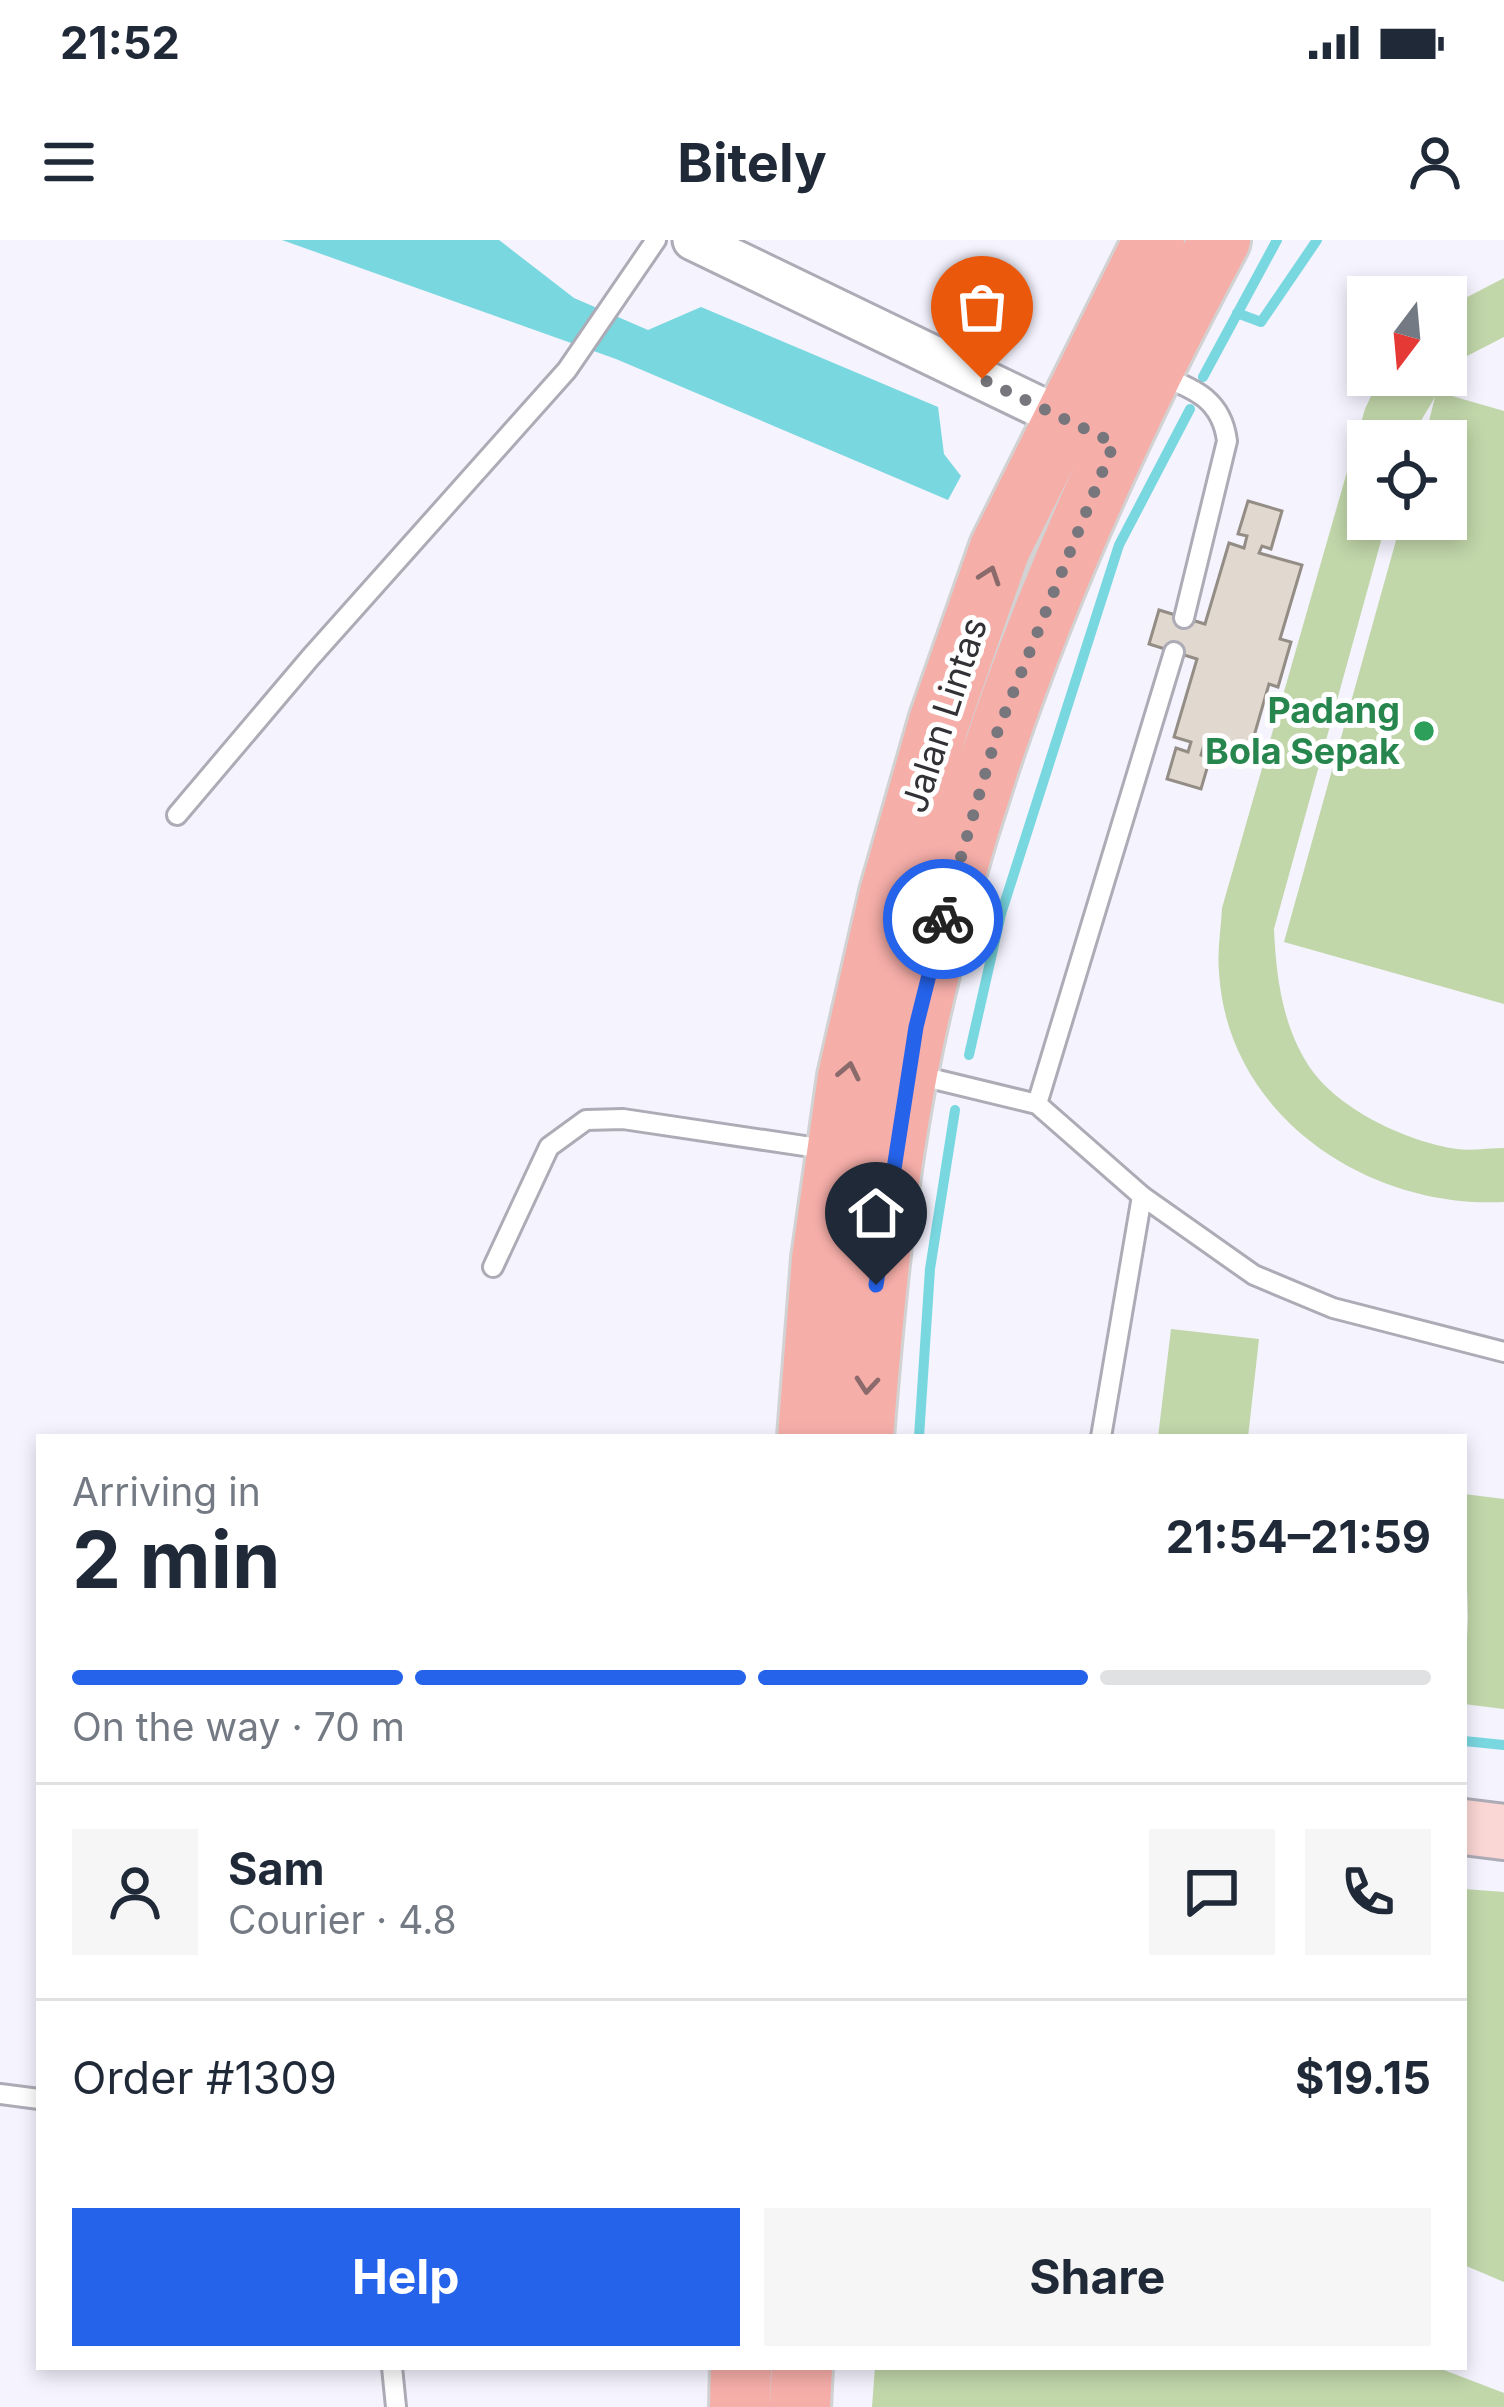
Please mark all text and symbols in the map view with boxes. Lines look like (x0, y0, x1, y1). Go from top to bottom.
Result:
text: 21:52 (60, 15, 180, 70)
icon: menu (36, 129, 102, 195)
icon: person (1402, 129, 1468, 195)
text: Bitely (677, 130, 827, 195)
pin (931, 256, 1033, 379)
icon: bag (949, 274, 1015, 340)
north arrow (1347, 276, 1467, 396)
map controls (1347, 276, 1467, 540)
button: locate (1347, 420, 1467, 540)
one-way arrow (976, 566, 1000, 587)
street label: Jalan Lintas (892, 612, 996, 818)
place label: Padang Bola Sepak (1205, 688, 1400, 773)
marker: Padang Bola Sepak (1411, 718, 1437, 744)
courier (883, 859, 1003, 979)
icon: bike (910, 886, 976, 952)
one-way arrow (836, 1061, 861, 1081)
pin (825, 1162, 927, 1285)
icon: home (843, 1180, 909, 1246)
one-way arrow (855, 1376, 880, 1395)
text: Arriving in (72, 1468, 261, 1515)
text: 21:54–21:59 (1166, 1509, 1431, 1564)
text: 2 min (72, 1512, 280, 1607)
text: On the way · 70 m (72, 1703, 405, 1750)
button: person (72, 1829, 198, 1955)
button: chat (1149, 1829, 1275, 1955)
button: phone (1305, 1829, 1431, 1955)
text: Sam (228, 1841, 325, 1896)
text: Courier · 4.8 (228, 1896, 457, 1943)
text: Order #1309 (72, 2050, 337, 2105)
text: $19.15 (1295, 2050, 1431, 2105)
button: Help (72, 2208, 740, 2346)
button: Share (764, 2208, 1431, 2346)

